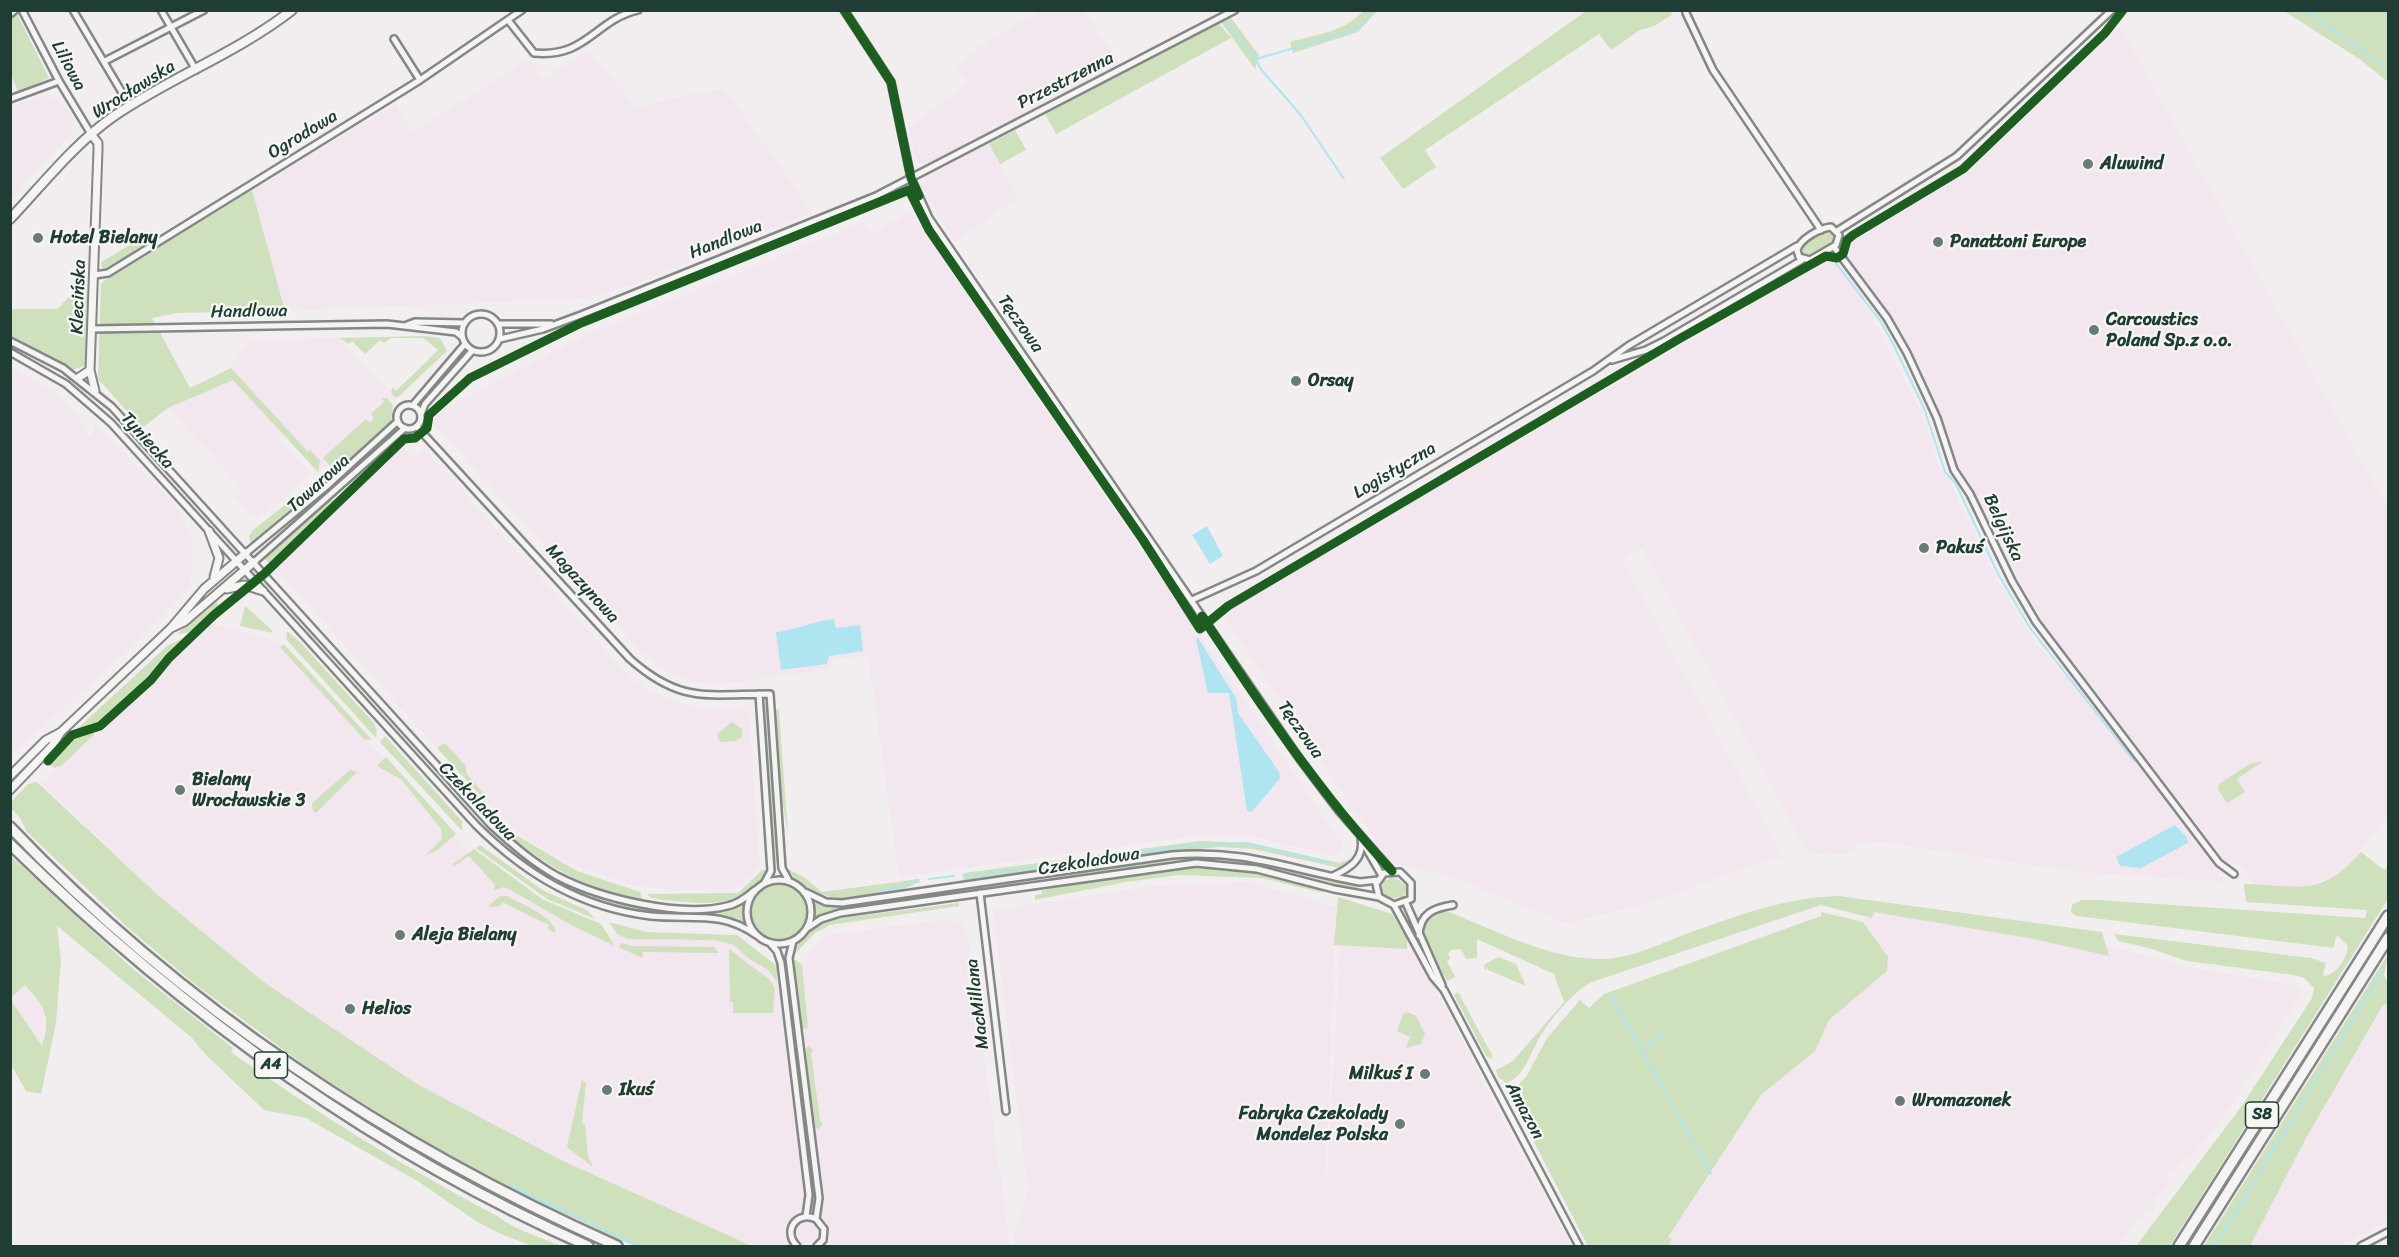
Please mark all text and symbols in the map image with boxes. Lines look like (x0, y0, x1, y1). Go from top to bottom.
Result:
street label: Liliowa (46, 37, 90, 95)
street label: Przestrzenna (1014, 48, 1118, 114)
street label: Wrocławska (89, 56, 179, 124)
street label: Ogrodowa (264, 106, 342, 164)
place label: Aluwind (2100, 153, 2163, 175)
marker: Aluwind (2081, 157, 2095, 171)
street label: Handlowa (686, 216, 766, 264)
place label: Hotel Bielany (50, 227, 157, 249)
marker: Hotel Bielany (31, 231, 45, 245)
place label: Panattoni Europe (1950, 231, 2086, 253)
marker: Panattoni Europe (1931, 235, 1945, 249)
street label: Klecińska (67, 259, 91, 335)
street label: Tęczowa (992, 291, 1048, 357)
street label: Handlowa (210, 301, 288, 323)
place label: Carcoustics Poland Sp.z o.o. (2106, 309, 2233, 352)
marker: Carcoustics Poland Sp.z o.o. (2087, 323, 2101, 337)
place label: Orsay (1308, 370, 1354, 392)
marker: Orsay (1289, 374, 1303, 388)
street label: Tyniecka (116, 408, 178, 474)
street label: Logistyczna (1350, 438, 1440, 504)
street label: Towarowa (283, 450, 355, 518)
street label: Belgijska (1978, 491, 2028, 565)
place label: Pakuś (1936, 537, 1983, 559)
street label: Magazynowa (541, 540, 623, 628)
marker: Pakuś (1917, 541, 1931, 555)
street label: Tęczowa (1272, 697, 1328, 763)
street label: Czekoladowa (434, 758, 520, 846)
place label: Bielany Wrocławskie 3 (192, 769, 305, 812)
marker: Bielany Wrocławskie 3 (173, 783, 187, 797)
street label: Czekoladowa (1037, 843, 1141, 881)
place label: Aleja Bielany (412, 924, 516, 946)
marker: Aleja Bielany (393, 928, 407, 942)
street label: MacMillana (962, 957, 994, 1051)
place label: Helios (362, 998, 411, 1020)
marker: Helios (343, 1002, 357, 1016)
road number: A4 (254, 1052, 288, 1078)
place label: Milkuś I (1349, 1063, 1413, 1085)
marker: Milkuś I (1418, 1067, 1432, 1081)
street label: Amazon (1500, 1078, 1548, 1144)
place label: Ikuś (619, 1079, 654, 1101)
marker: Ikuś (600, 1083, 614, 1097)
place label: Wromazonek (1912, 1090, 2011, 1112)
marker: Wromazonek (1893, 1094, 1907, 1108)
road number: S8 (2246, 1102, 2278, 1128)
place label: Fabryka Czekolady Mondelez Polska (1239, 1103, 1388, 1146)
marker: Fabryka Czekolady Mondelez Polska (1393, 1117, 1407, 1131)

